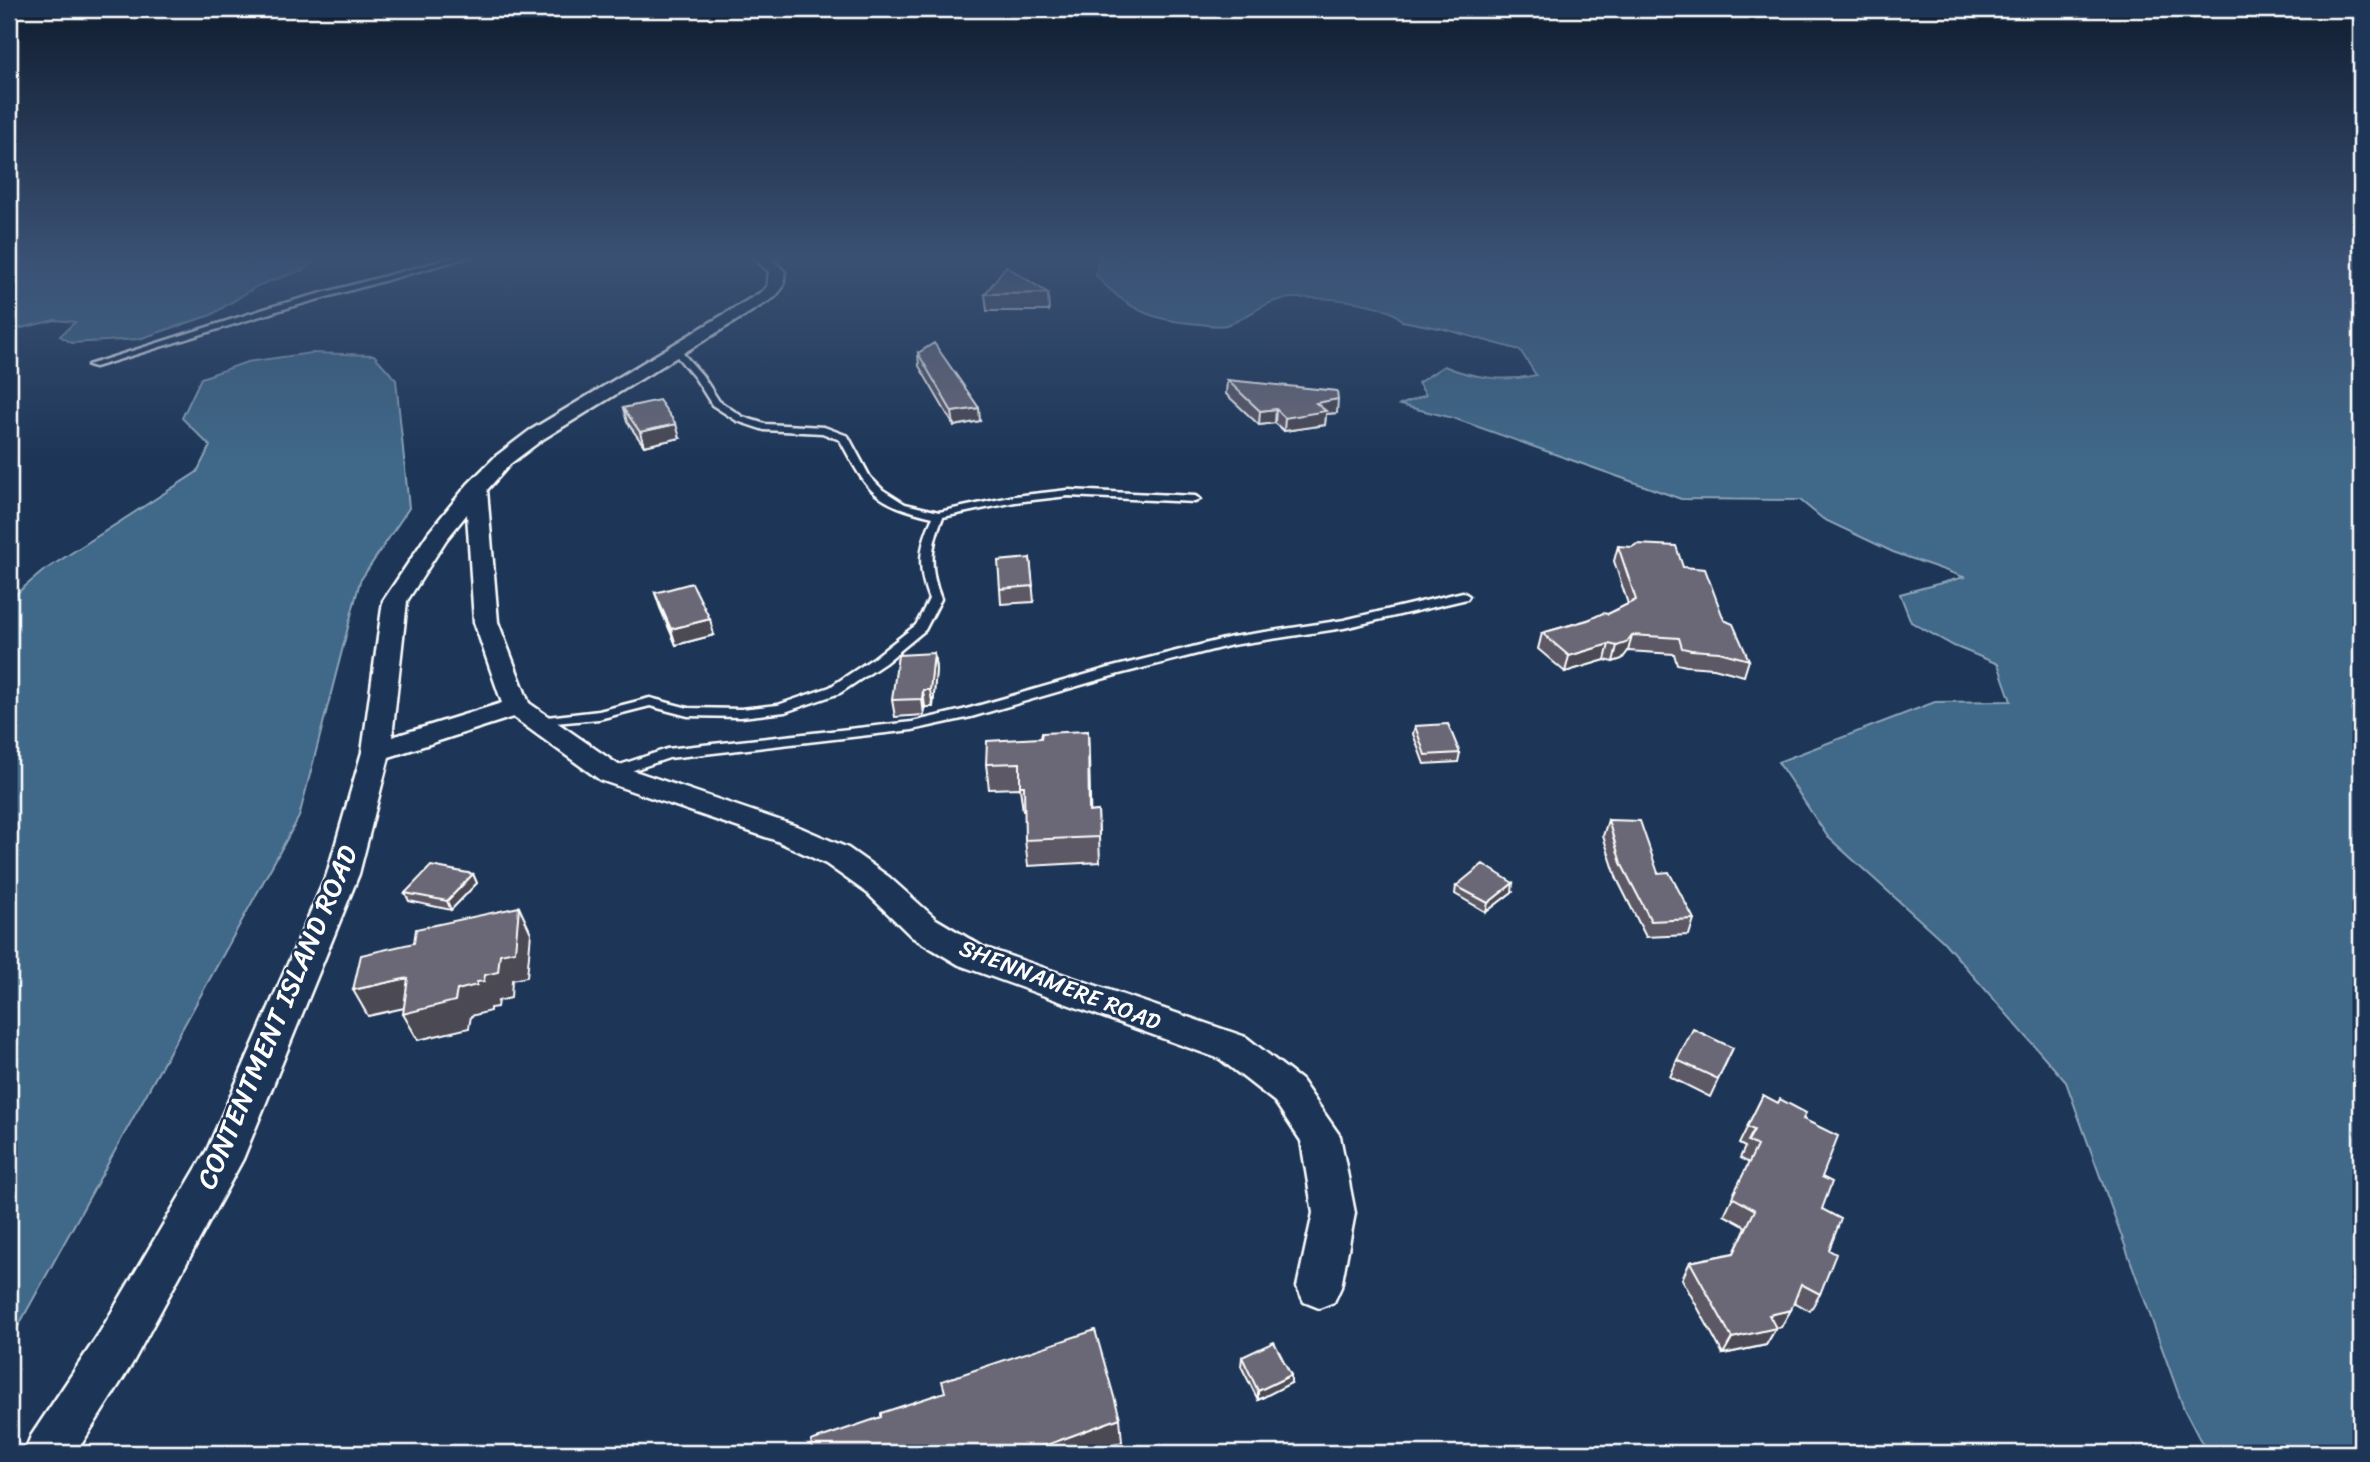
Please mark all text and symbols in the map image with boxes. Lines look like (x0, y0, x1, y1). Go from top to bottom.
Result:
street label: CONTENTMENT ISLAND ROAD (182, 837, 372, 1197)
street label: SHENNAMERE ROAD (953, 928, 1167, 1042)

